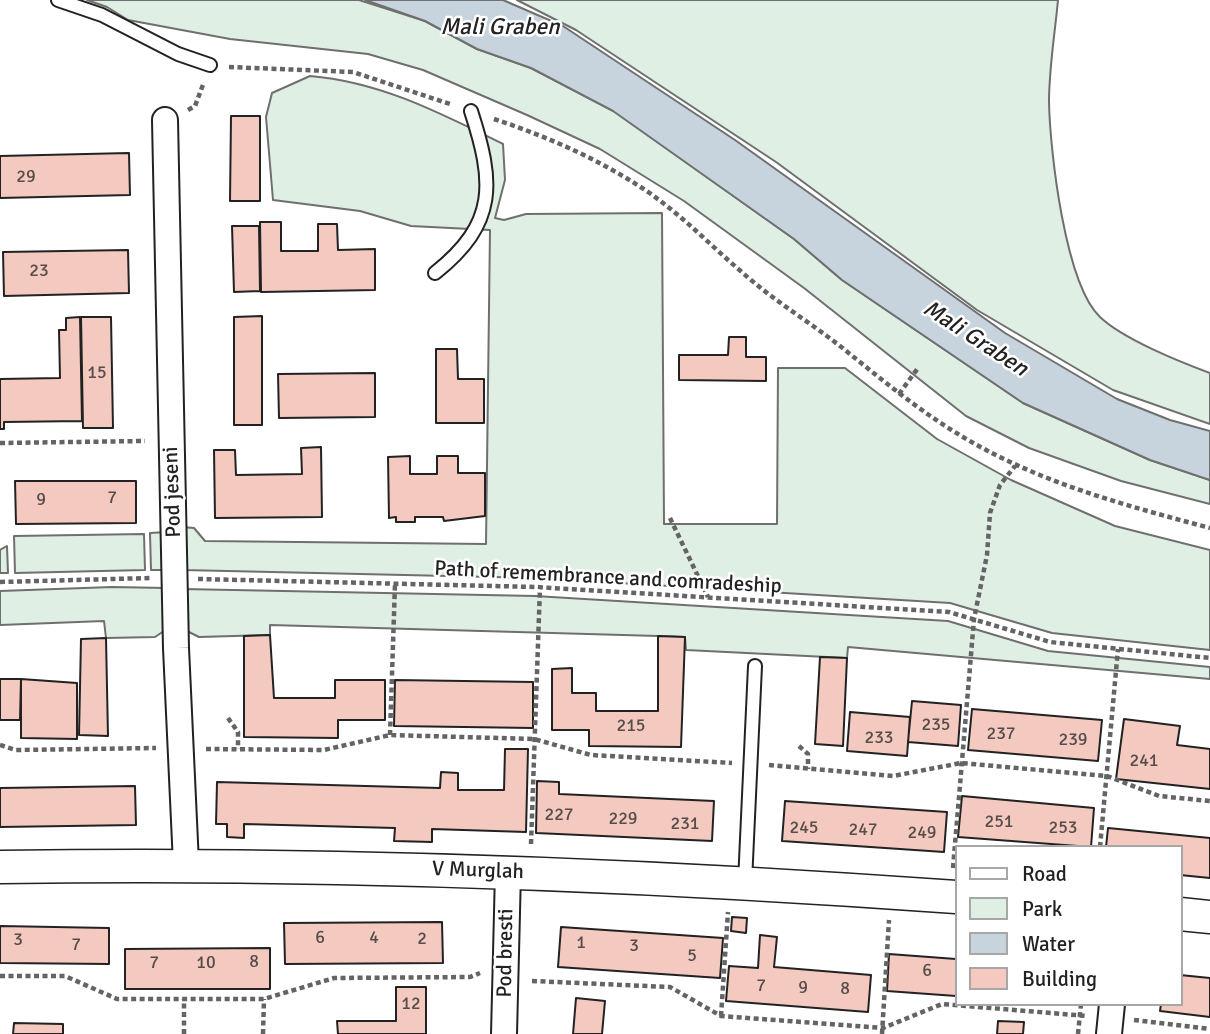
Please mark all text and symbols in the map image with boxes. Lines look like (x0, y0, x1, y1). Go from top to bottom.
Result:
water label: Mali Graben (440, 14, 560, 42)
house number: 29 (16, 166, 36, 188)
house number: 23 (29, 260, 49, 282)
water label: Mali Graben (918, 295, 1032, 383)
house number: 15 (87, 362, 107, 384)
street label: Pod jeseni (159, 446, 187, 538)
house number: 7 (107, 487, 117, 509)
house number: 9 (36, 489, 46, 511)
street label: Path of remembrance and comradeship (434, 556, 782, 600)
house number: 235 (921, 714, 951, 736)
house number: 215 (616, 715, 646, 737)
house number: 237 (986, 723, 1016, 745)
house number: 233 (864, 727, 894, 749)
house number: 239 (1058, 729, 1088, 751)
house number: 241 (1129, 750, 1159, 772)
house number: 227 (544, 804, 574, 826)
house number: 229 (608, 808, 638, 830)
house number: 251 (984, 811, 1014, 833)
house number: 231 (670, 813, 700, 835)
house number: 245 (789, 817, 819, 839)
house number: 253 (1048, 817, 1078, 839)
house number: 247 (848, 819, 878, 841)
house number: 249 (907, 822, 937, 844)
legend (954, 845, 1182, 1006)
street label: V Murglah (432, 857, 524, 885)
text: Road (1022, 861, 1067, 887)
text: Park (1022, 896, 1062, 922)
street label: Pod bresti (493, 908, 519, 998)
house number: 6 (315, 927, 325, 949)
house number: 4 (369, 927, 379, 949)
house number: 2 (417, 928, 427, 950)
house number: 3 (13, 929, 23, 951)
text: Water (1022, 931, 1075, 957)
house number: 1 (576, 932, 586, 954)
house number: 7 (71, 934, 81, 956)
house number: 3 (629, 935, 639, 957)
house number: 5 (687, 945, 697, 967)
house number: 8 (249, 951, 259, 973)
house number: 7 (149, 952, 159, 974)
house number: 10 (196, 952, 216, 974)
house number: 6 (922, 960, 932, 982)
text: Building (1022, 966, 1097, 992)
house number: 7 (756, 975, 766, 997)
house number: 9 (798, 977, 808, 999)
house number: 8 (840, 978, 850, 1000)
house number: 12 (401, 993, 421, 1015)

